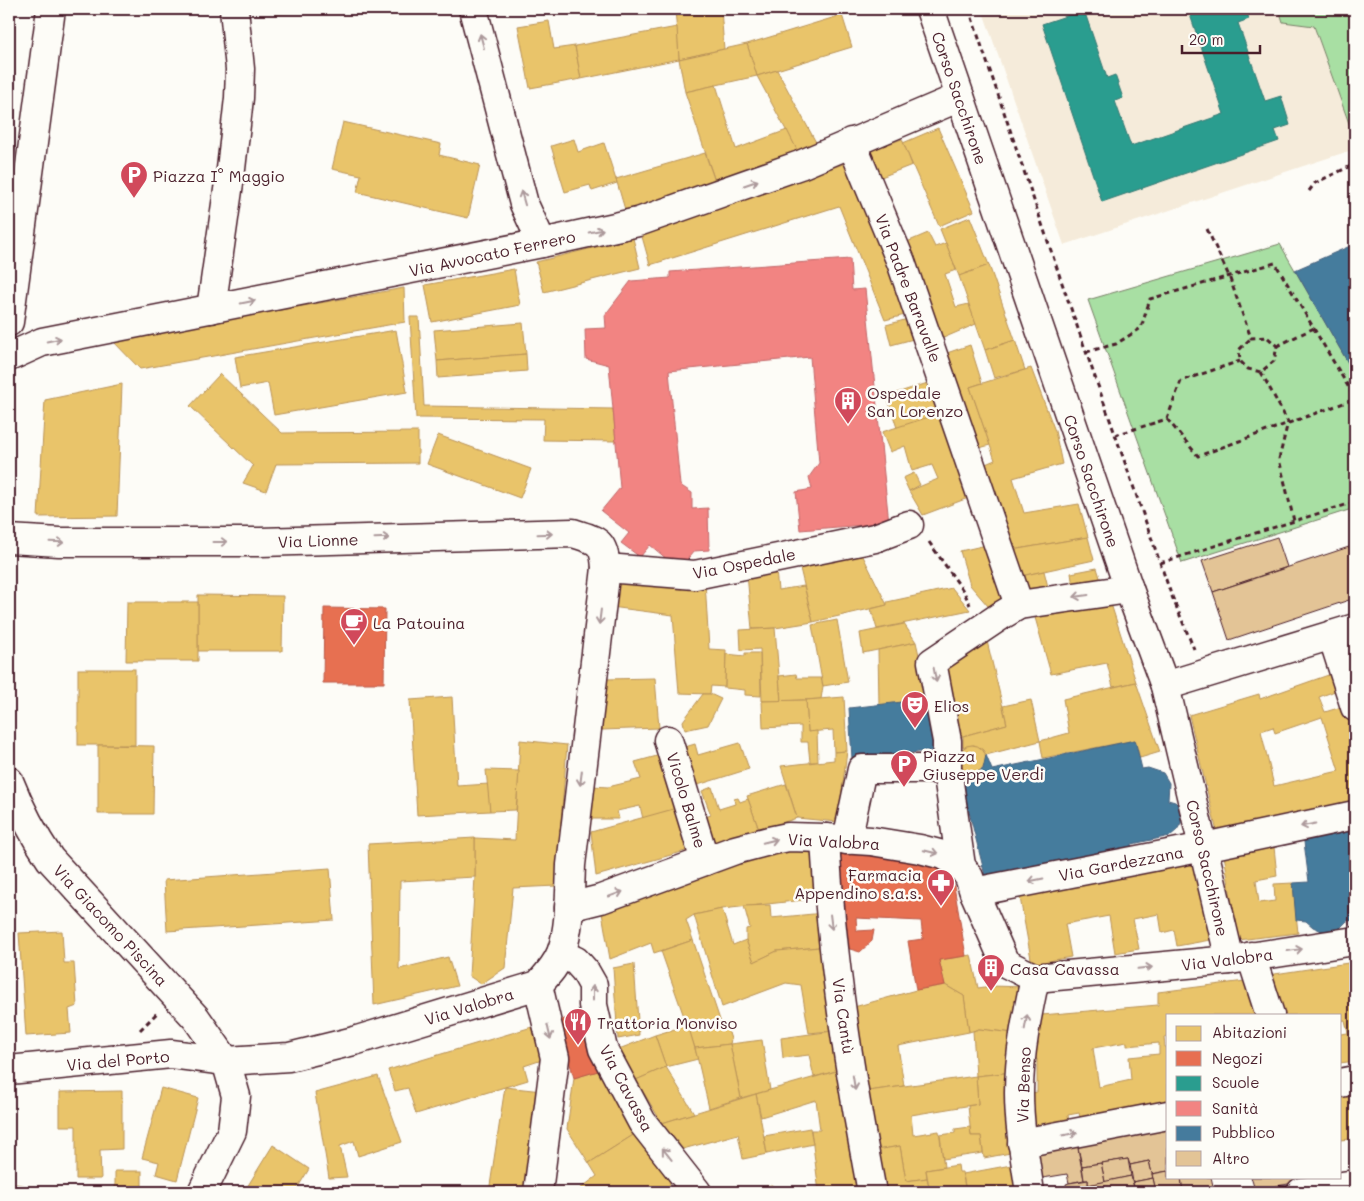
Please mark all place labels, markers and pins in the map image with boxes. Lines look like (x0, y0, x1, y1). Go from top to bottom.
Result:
parking icon: Piazza I° Maggio (119, 160, 149, 199)
place label: Piazza I° Maggio (153, 165, 284, 186)
place label: Ospedale San Lorenzo (867, 382, 963, 421)
building icon: Ospedale San Lorenzo (833, 386, 863, 425)
cafe icon: La Patouina (339, 607, 369, 646)
place label: La Patouina (373, 612, 465, 633)
theatre icon: Elios (900, 690, 930, 729)
place label: Elios (934, 695, 969, 716)
place label: Piazza Giuseppe Verdi (923, 745, 1044, 784)
parking icon: Piazza Giuseppe Verdi (889, 749, 919, 788)
place label: Farmacia Appendino s.a.s. (794, 864, 922, 903)
pharmacy icon: Farmacia Appendino s.a.s. (926, 868, 956, 907)
building icon: Casa Cavassa (976, 953, 1006, 992)
place label: Casa Cavassa (1010, 958, 1120, 979)
restaurant icon: Trattoria Monviso (563, 1007, 593, 1046)
place label: Trattoria Monviso (597, 1012, 737, 1033)

